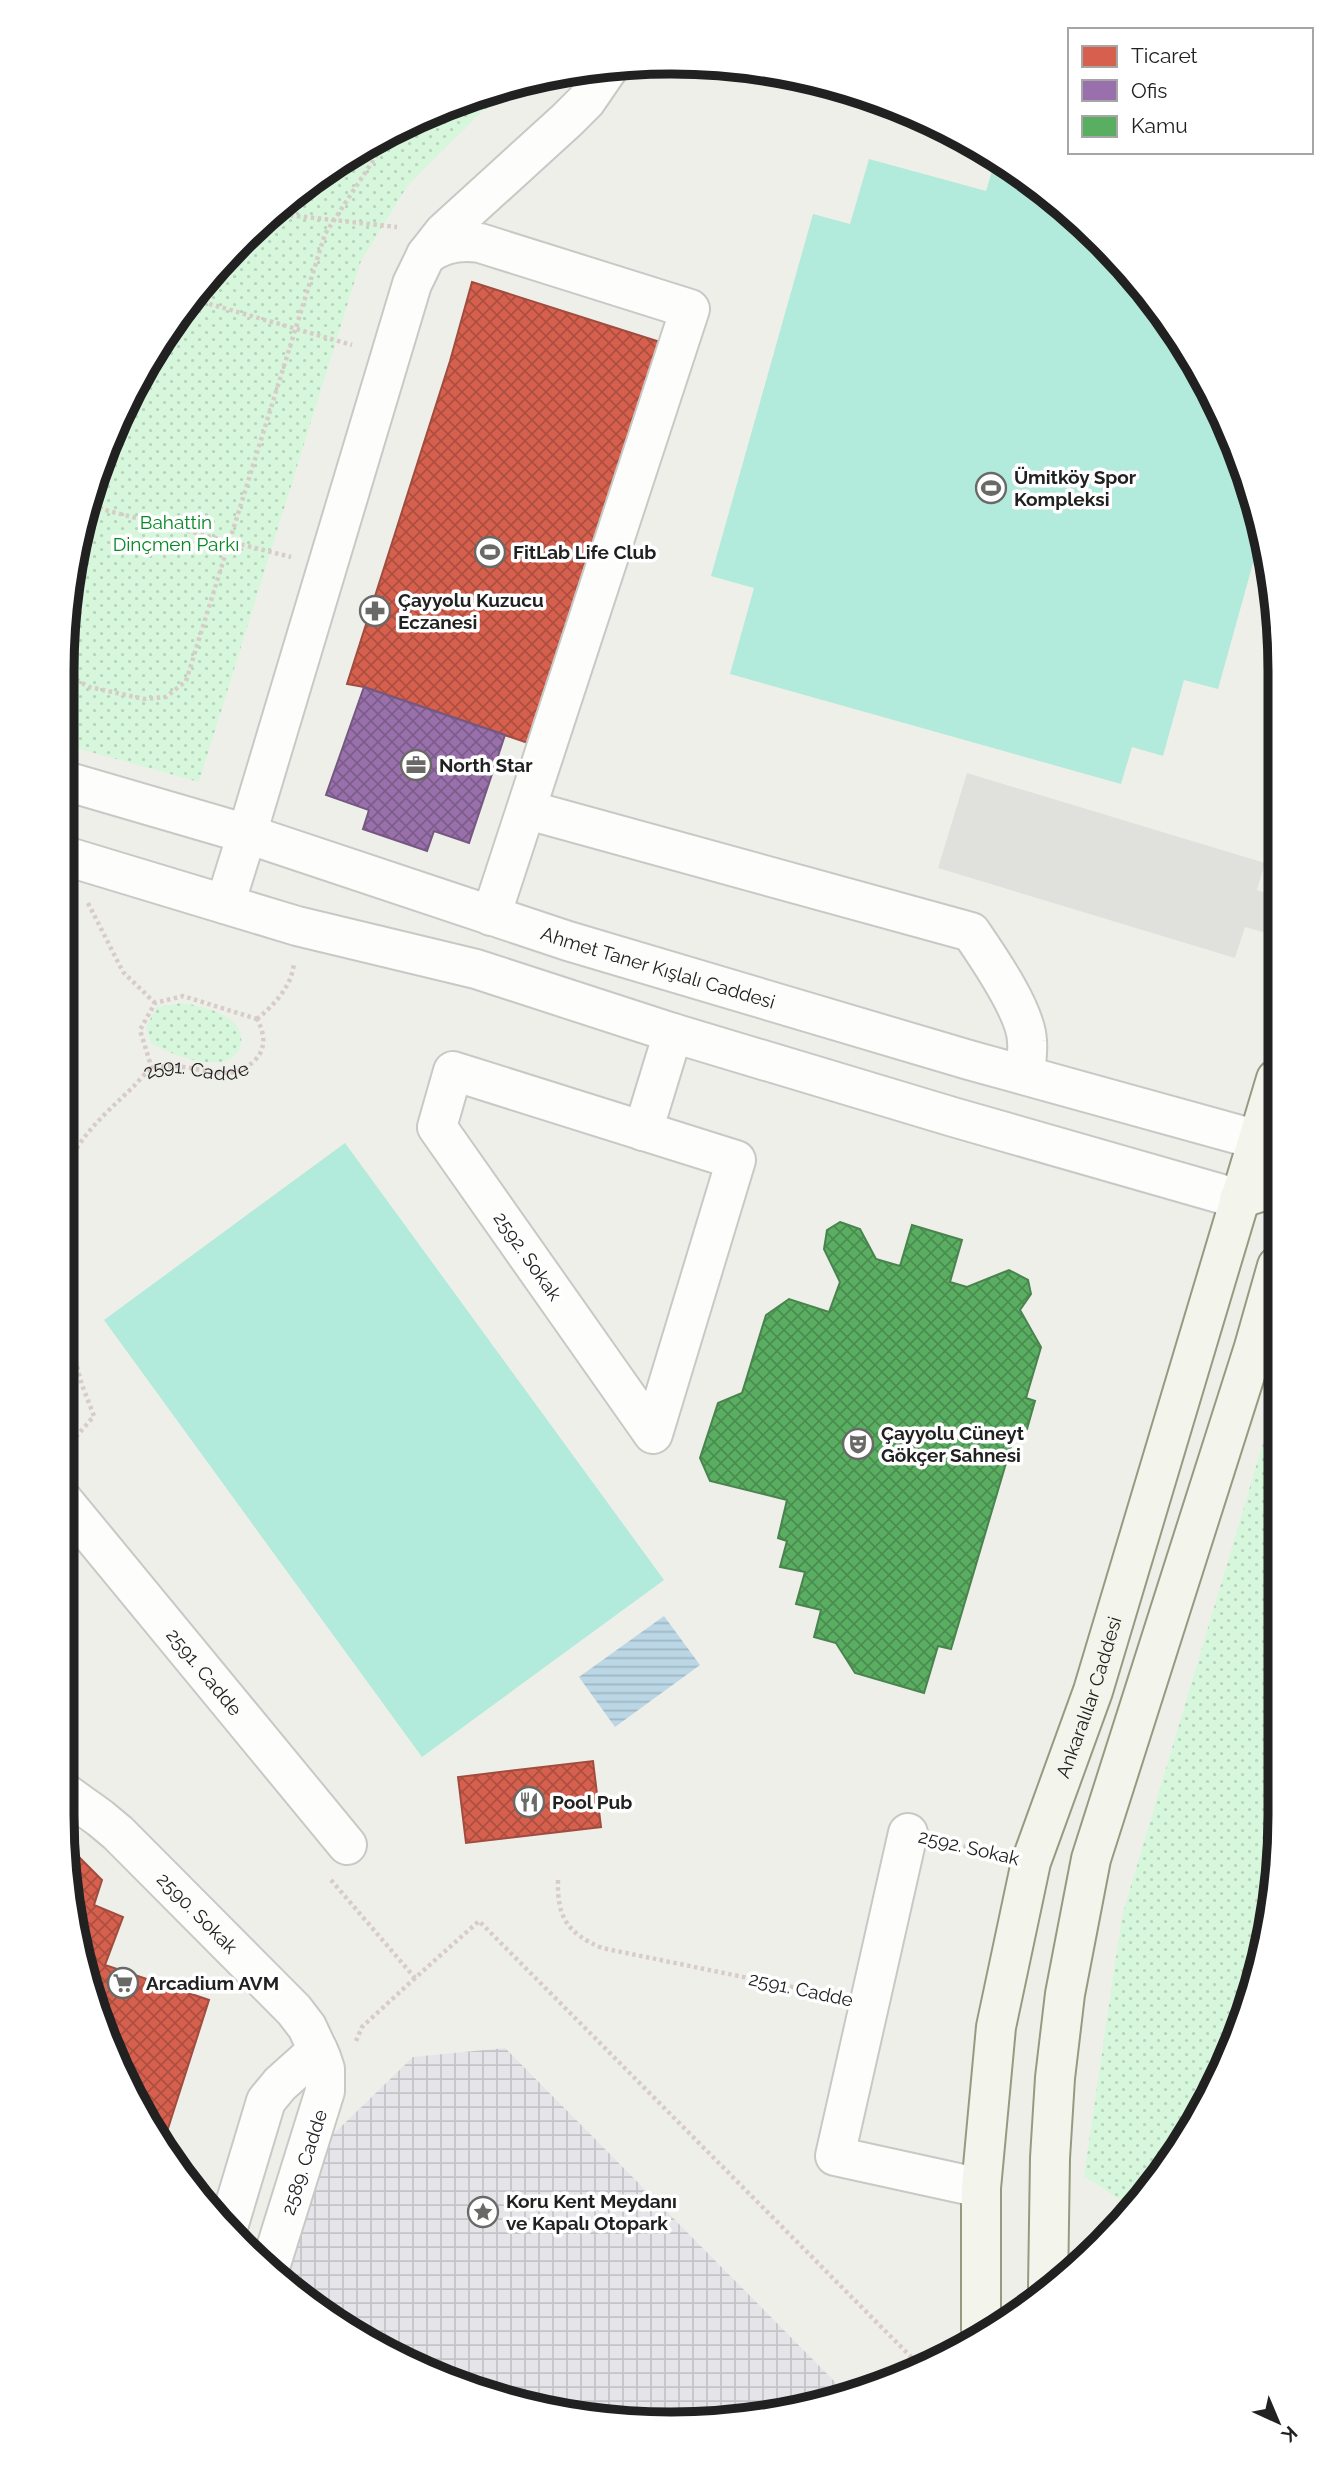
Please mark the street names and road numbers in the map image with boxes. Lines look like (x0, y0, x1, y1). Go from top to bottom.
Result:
street label: Ahmet Taner Kışlalı Caddesi (538, 922, 778, 1013)
street label: 2591. Cadde (139, 1055, 252, 1084)
street label: 2592. Sokak (489, 1207, 567, 1305)
street label: Ankaralılar Caddesi (1051, 1614, 1126, 1781)
street label: 2591. Cadde (162, 1624, 247, 1720)
street label: 2592. Sokak (916, 1825, 1022, 1869)
street label: 2590. Sokak (153, 1868, 242, 1958)
street label: 2591. Cadde (747, 1967, 855, 2011)
street label: 2589. Cadde (277, 2107, 331, 2217)

